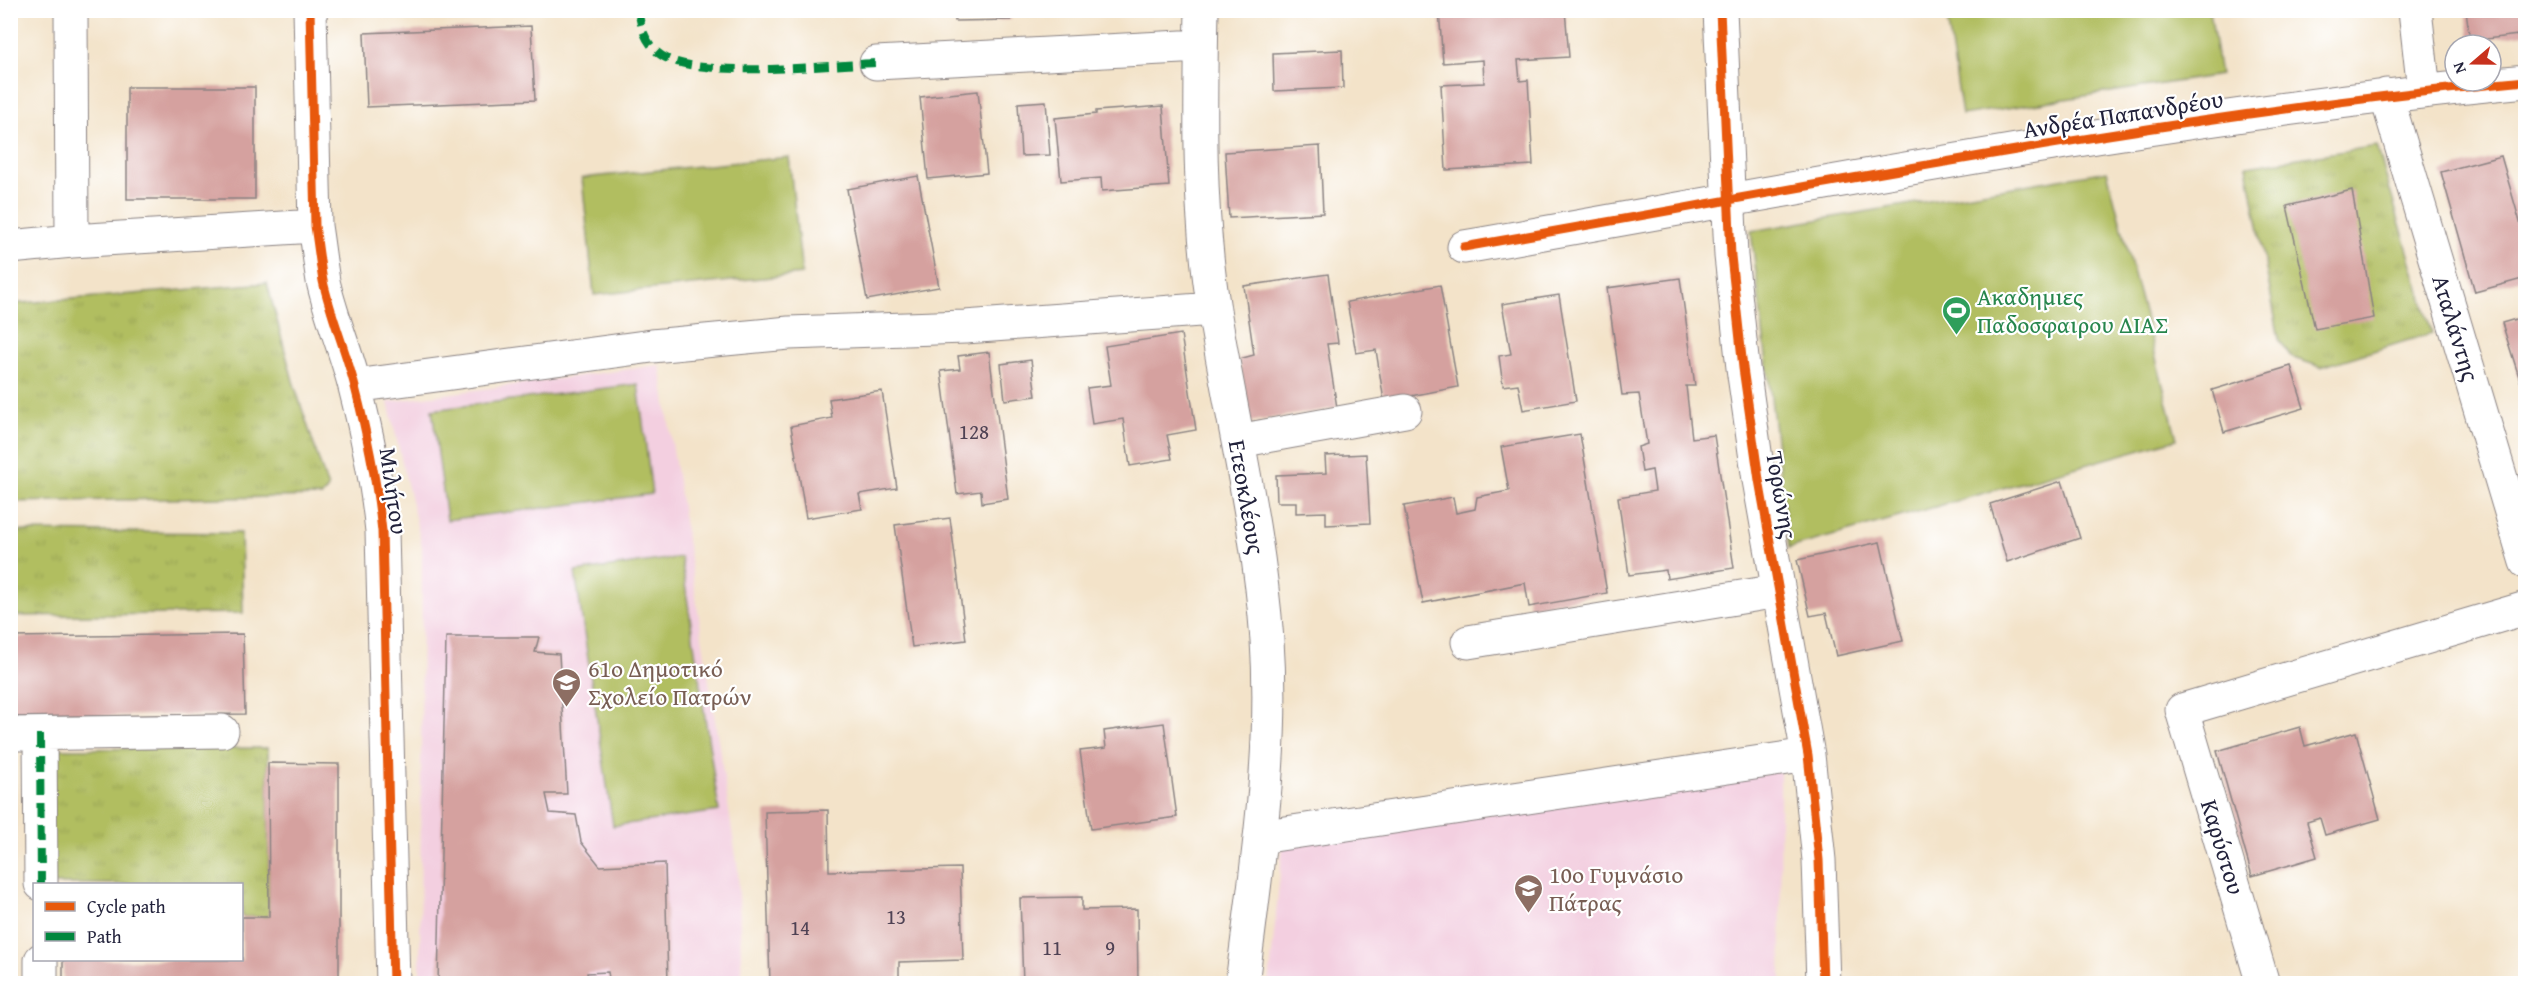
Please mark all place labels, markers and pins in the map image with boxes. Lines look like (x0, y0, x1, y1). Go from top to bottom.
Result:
place label: Ακαδημιες Παδοσφαιρου ΔΙΑΣ (1977, 279, 2168, 342)
sports icon: Ακαδημιες Παδοσφαιρου ΔΙΑΣ (1940, 294, 1972, 336)
place label: 61ο Δημοτικό Σχολείο Πατρών (588, 651, 752, 714)
school or university icon: 61ο Δημοτικό Σχολείο Πατρών (551, 666, 583, 708)
place label: 10ο Γυμνάσιο Πάτρας (1549, 857, 1683, 920)
school or university icon: 10ο Γυμνάσιο Πάτρας (1512, 872, 1544, 914)

